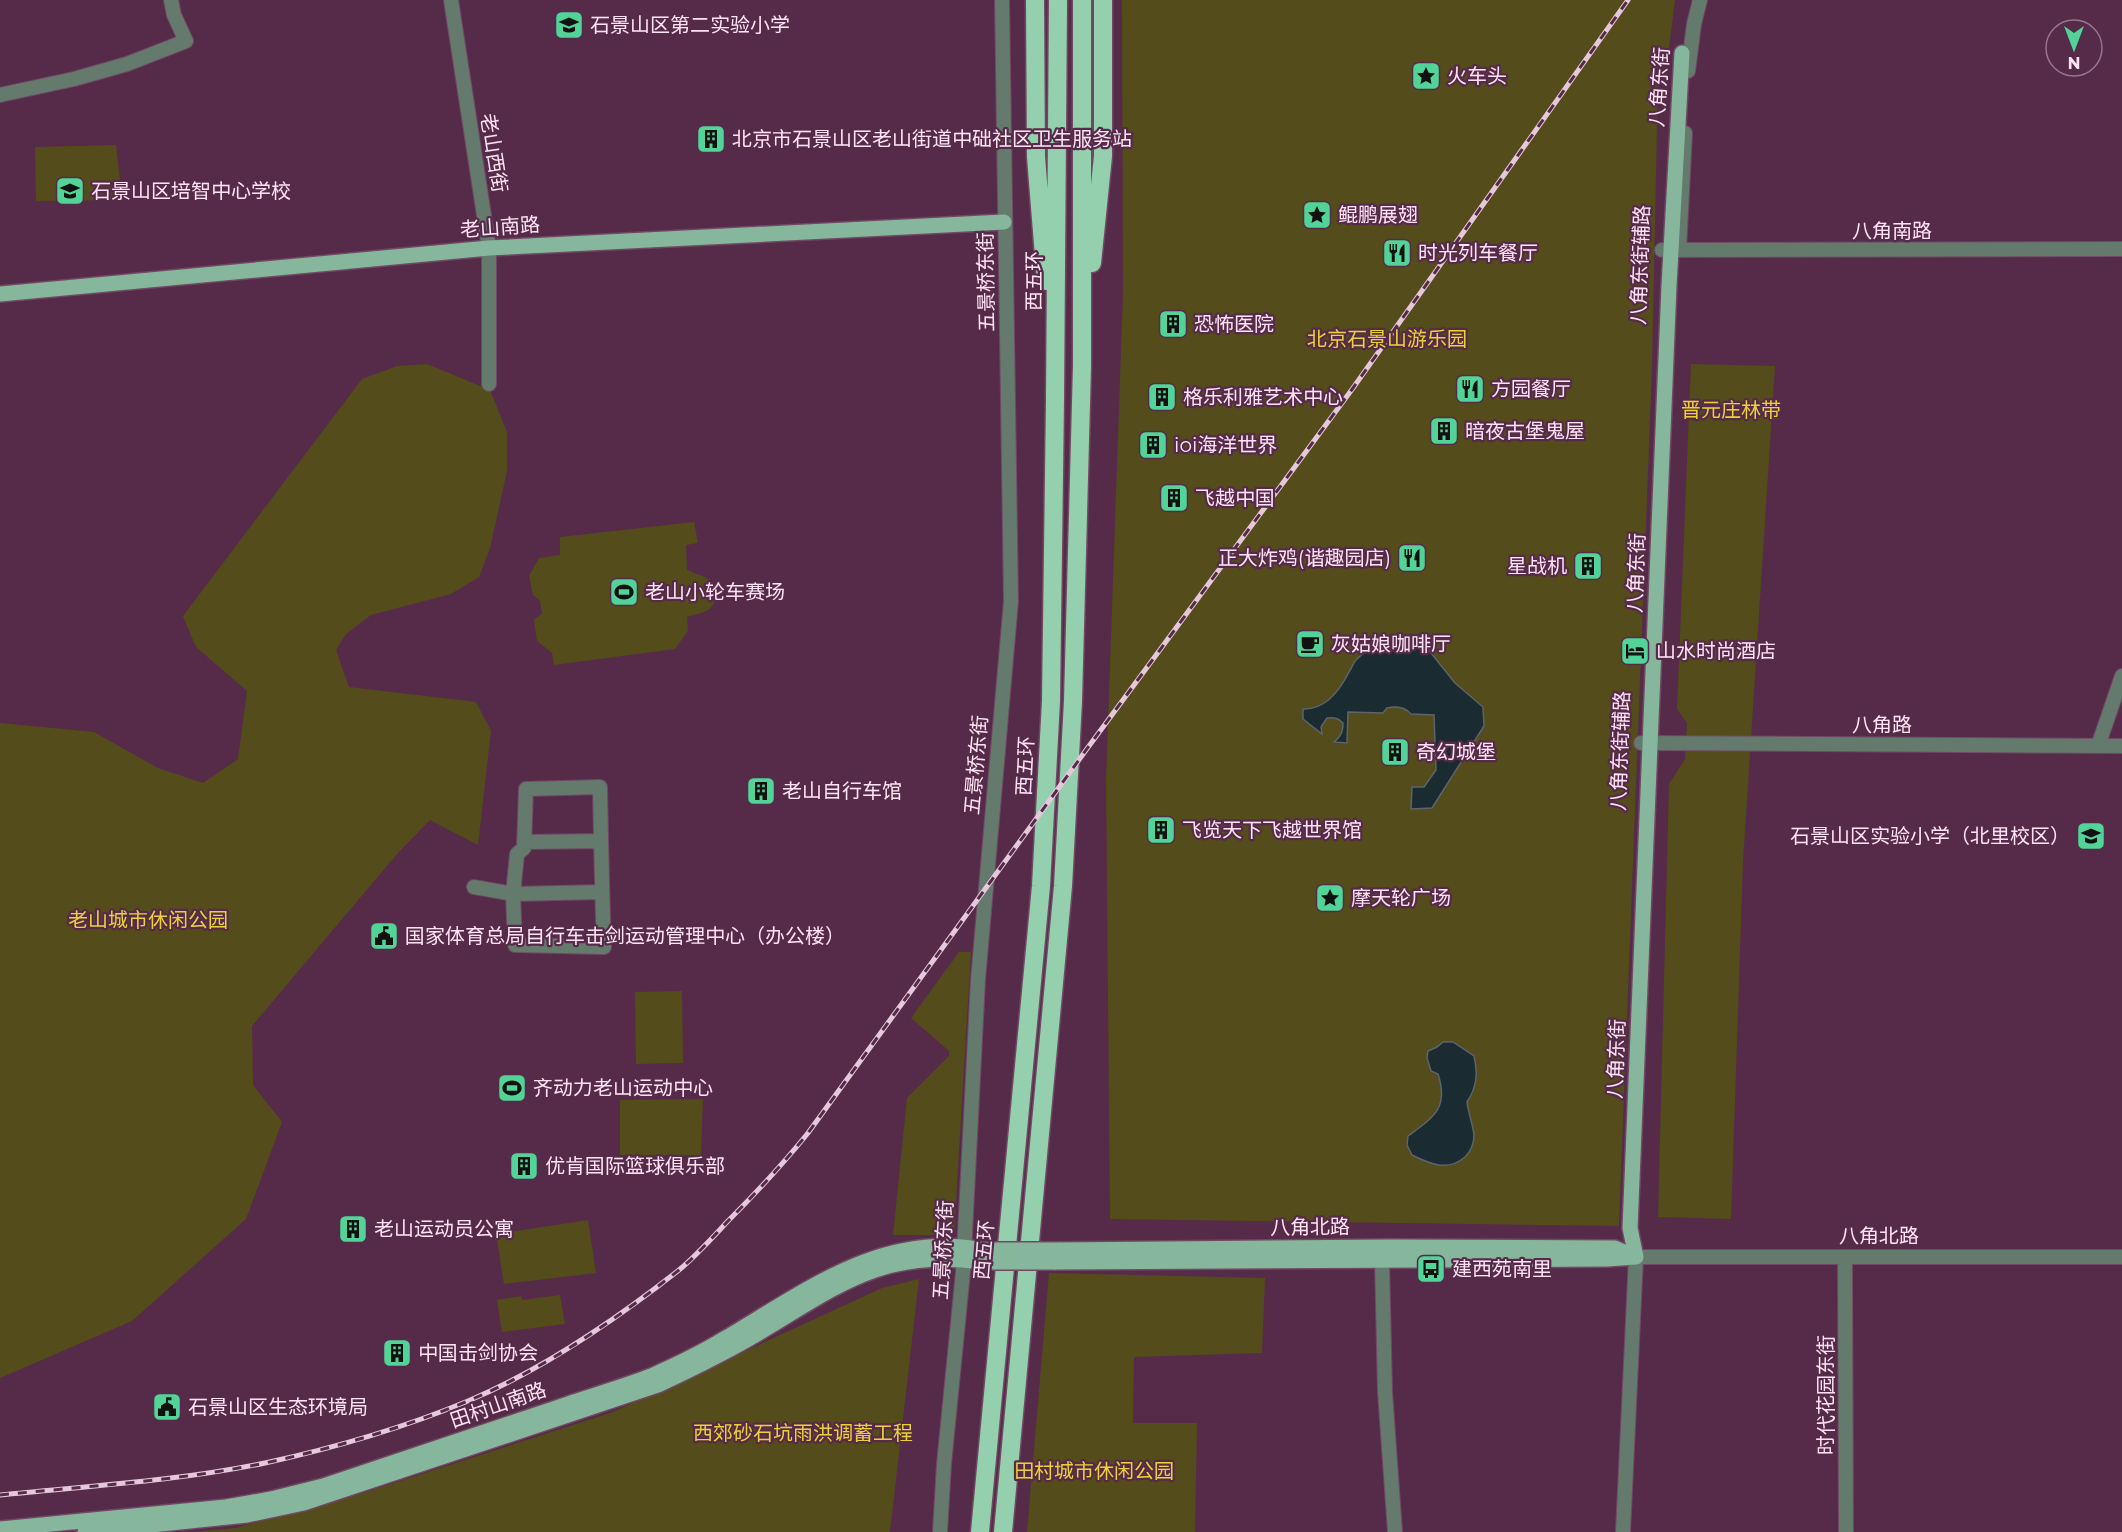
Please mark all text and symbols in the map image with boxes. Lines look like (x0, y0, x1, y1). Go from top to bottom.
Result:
school or university icon: 石景山区第二实验小学 (553, 9, 585, 41)
place label: 石景山区第二实验小学 (590, 13, 790, 37)
north arrow (2044, 18, 2104, 78)
street label: 八角东街 (1644, 46, 1674, 128)
text: N (2068, 53, 2080, 72)
place icon: 火车头 (1410, 60, 1442, 92)
place label: 火车头 (1447, 64, 1507, 88)
street label: 老山西街 (476, 112, 512, 194)
building icon: 北京市石景山区老山街道中础社区卫生服务站 (695, 123, 727, 155)
place label: 北京市石景山区老山街道中础社区卫生服务站 (732, 127, 1132, 151)
school or university icon: 石景山区培智中心学校 (54, 175, 86, 207)
place label: 石景山区培智中心学校 (91, 179, 291, 203)
place icon: 鲲鹏展翅 (1301, 199, 1333, 231)
place label: 鲲鹏展翅 (1338, 203, 1418, 227)
street label: 八角东街辅路 (1626, 205, 1654, 325)
street label: 老山南路 (459, 212, 541, 242)
street label: 八角南路 (1852, 219, 1932, 243)
street label: 五景桥东街 (973, 232, 999, 332)
restaurant icon: 时光列车餐厅 (1381, 237, 1413, 269)
place label: 时光列车餐厅 (1418, 241, 1538, 265)
street label: 西五环 (1022, 251, 1046, 311)
building icon: 恐怖医院 (1157, 308, 1189, 340)
place label: 恐怖医院 (1194, 312, 1274, 336)
park label: 北京石景山游乐园 (1307, 327, 1467, 351)
restaurant icon: 方园餐厅 (1454, 373, 1486, 405)
place label: 方园餐厅 (1491, 377, 1571, 401)
building icon: 格乐利雅艺术中心 (1146, 381, 1178, 413)
place label: 格乐利雅艺术中心 (1183, 385, 1343, 409)
park label: 晋元庄林带 (1681, 398, 1781, 422)
building icon: 暗夜古堡鬼屋 (1428, 415, 1460, 447)
place label: 暗夜古堡鬼屋 (1465, 419, 1585, 443)
building icon: ioi海洋世界 (1137, 429, 1169, 461)
place label: ioi海洋世界 (1174, 433, 1277, 457)
building icon: 飞越中国 (1158, 482, 1190, 514)
place label: 飞越中国 (1195, 486, 1275, 510)
street label: 八角东街 (1623, 533, 1649, 613)
restaurant icon: 正大炸鸡(谐趣园店) (1396, 542, 1428, 574)
place label: 正大炸鸡(谐趣园店) (1218, 546, 1391, 570)
building icon: 星战机 (1572, 550, 1604, 582)
place label: 星战机 (1507, 554, 1567, 578)
sports icon: 老山小轮车赛场 (608, 576, 640, 608)
place label: 老山小轮车赛场 (645, 580, 785, 604)
cafe icon: 灰姑娘咖啡厅 (1294, 628, 1326, 660)
place label: 灰姑娘咖啡厅 (1331, 632, 1451, 656)
hotel icon: 山水时尚酒店 (1619, 635, 1651, 667)
place label: 山水时尚酒店 (1656, 639, 1776, 663)
street label: 八角东街辅路 (1606, 691, 1634, 811)
street label: 八角路 (1852, 713, 1912, 737)
street label: 五景桥东街 (960, 714, 992, 816)
street label: 西五环 (1011, 735, 1039, 797)
building icon: 奇幻城堡 (1379, 736, 1411, 768)
place label: 奇幻城堡 (1416, 740, 1496, 764)
building icon: 老山自行车馆 (745, 775, 777, 807)
place label: 老山自行车馆 (782, 779, 902, 803)
building icon: 飞览天下飞越世界馆 (1145, 814, 1177, 846)
place label: 飞览天下飞越世界馆 (1182, 818, 1362, 842)
school or university icon: 石景山区实验小学（北里校区） (2075, 820, 2107, 852)
place label: 石景山区实验小学（北里校区） (1790, 824, 2070, 848)
place icon: 摩天轮广场 (1314, 882, 1346, 914)
place label: 摩天轮广场 (1351, 886, 1451, 910)
park label: 老山城市休闲公园 (68, 908, 228, 932)
public building icon: 国家体育总局自行车击剑运动管理中心（办公楼） (368, 920, 400, 952)
place label: 国家体育总局自行车击剑运动管理中心（办公楼） (405, 924, 845, 948)
street label: 八角东街 (1603, 1019, 1629, 1099)
sports icon: 齐动力老山运动中心 (496, 1072, 528, 1104)
place label: 齐动力老山运动中心 (533, 1076, 713, 1100)
building icon: 优肯国际篮球俱乐部 (508, 1150, 540, 1182)
place label: 优肯国际篮球俱乐部 (545, 1154, 725, 1178)
street label: 五景桥东街 (928, 1199, 958, 1301)
building icon: 老山运动员公寓 (337, 1213, 369, 1245)
street label: 八角北路 (1270, 1214, 1350, 1240)
place label: 老山运动员公寓 (374, 1217, 514, 1241)
street label: 西五环 (969, 1219, 999, 1281)
street label: 八角北路 (1839, 1224, 1919, 1248)
bus stop icon: 建西苑南里 (1415, 1253, 1447, 1285)
place label: 建西苑南里 (1452, 1257, 1552, 1281)
street label: 时代花园东街 (1814, 1335, 1838, 1455)
building icon: 中国击剑协会 (381, 1337, 413, 1369)
place label: 中国击剑协会 (418, 1341, 538, 1365)
street label: 田村山南路 (447, 1377, 549, 1433)
public building icon: 石景山区生态环境局 (151, 1391, 183, 1423)
place label: 石景山区生态环境局 (188, 1395, 368, 1419)
park label: 西郊砂石坑雨洪调蓄工程 (693, 1421, 913, 1445)
park label: 田村城市休闲公园 (1014, 1459, 1174, 1483)

